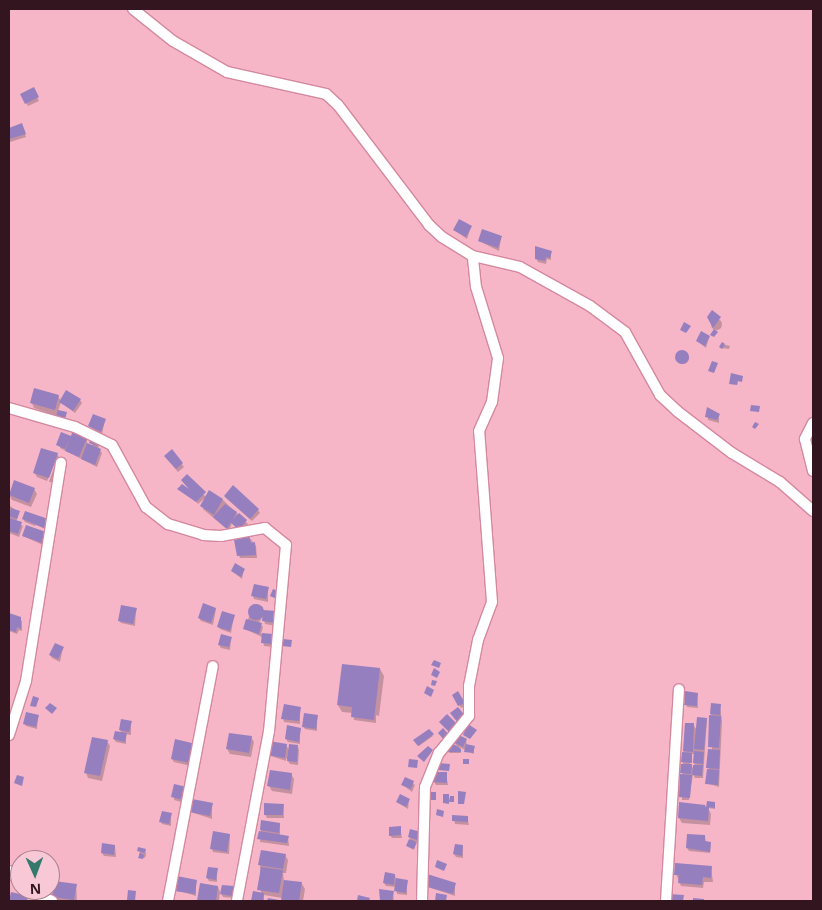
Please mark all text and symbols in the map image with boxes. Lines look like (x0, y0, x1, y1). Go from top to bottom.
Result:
north arrow (10, 850, 60, 900)
text: N (29, 880, 42, 899)

